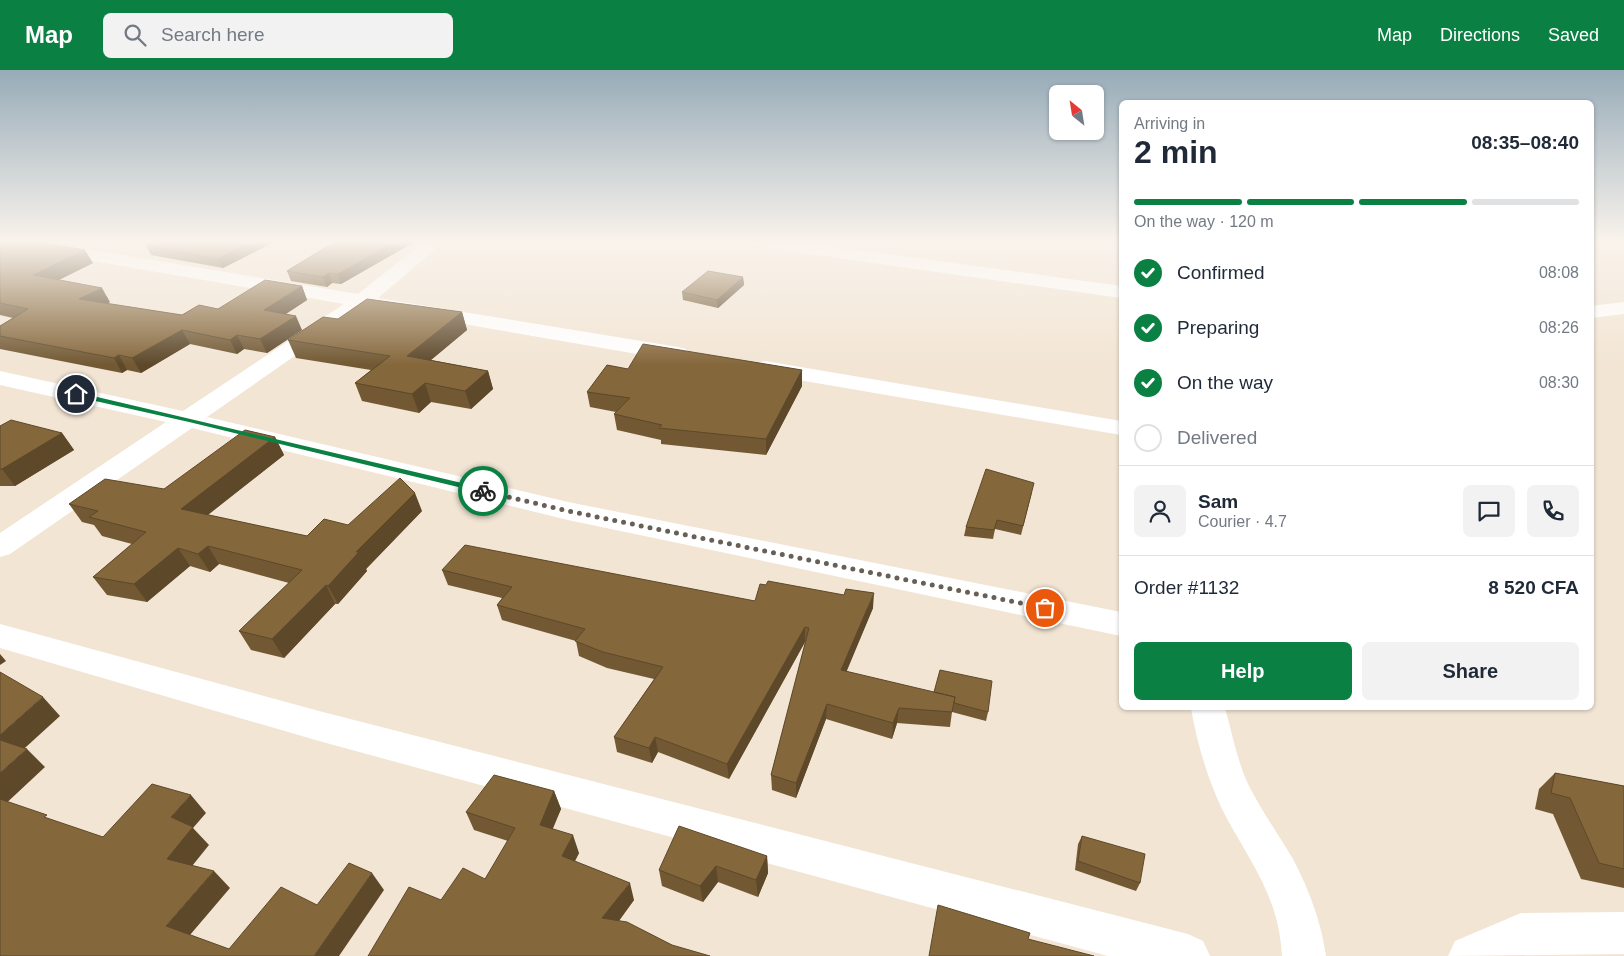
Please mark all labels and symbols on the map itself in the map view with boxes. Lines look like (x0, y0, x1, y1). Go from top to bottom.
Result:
north arrow (1049, 85, 1104, 140)
pin (55, 373, 97, 415)
courier (458, 466, 508, 516)
pin (1024, 587, 1066, 629)

